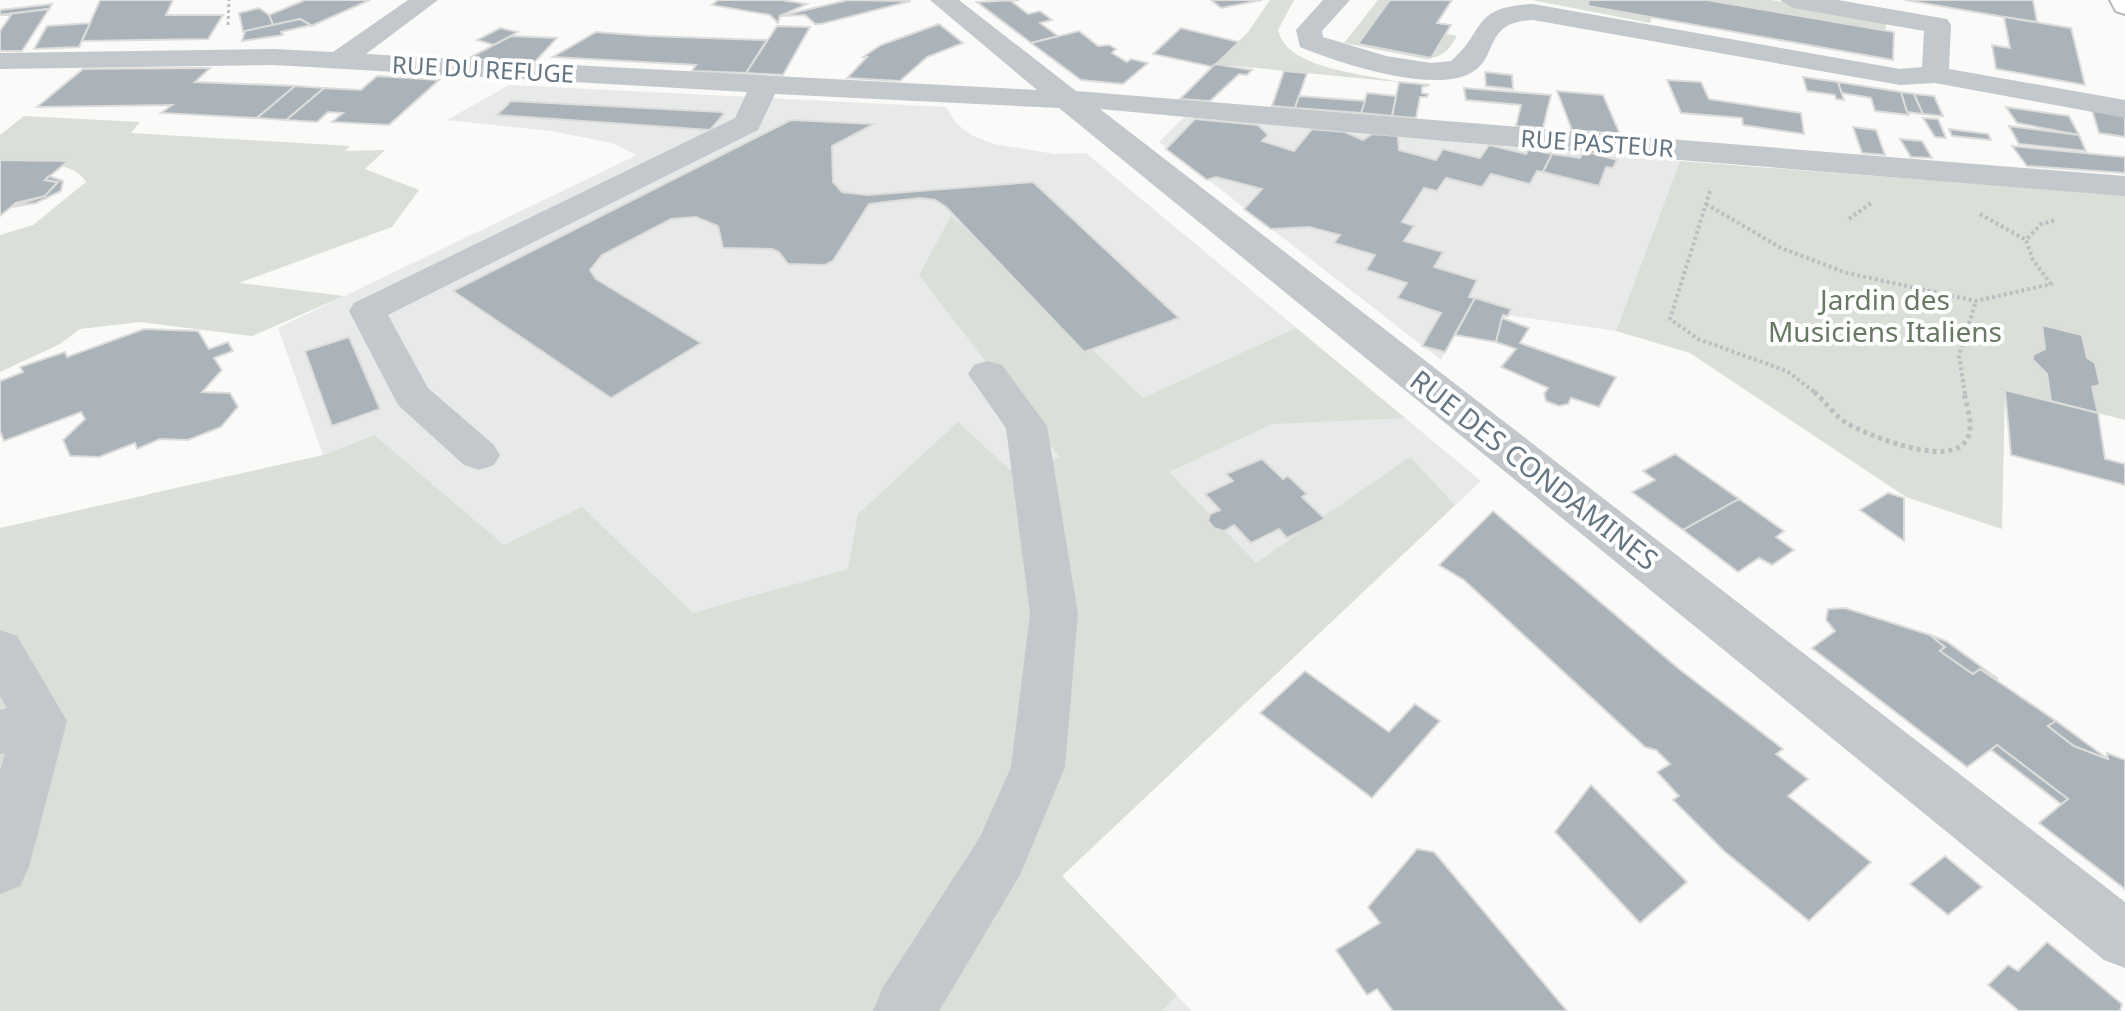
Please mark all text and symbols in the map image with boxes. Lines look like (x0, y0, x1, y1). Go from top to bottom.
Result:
street label: RUE DU REFUGE (391, 47, 575, 90)
street label: RUE PASTEUR (1520, 121, 1675, 164)
park label: Jardin des Musiciens Italiens (1768, 280, 2002, 350)
street label: RUE DES CONDAMINES (1403, 360, 1666, 578)

